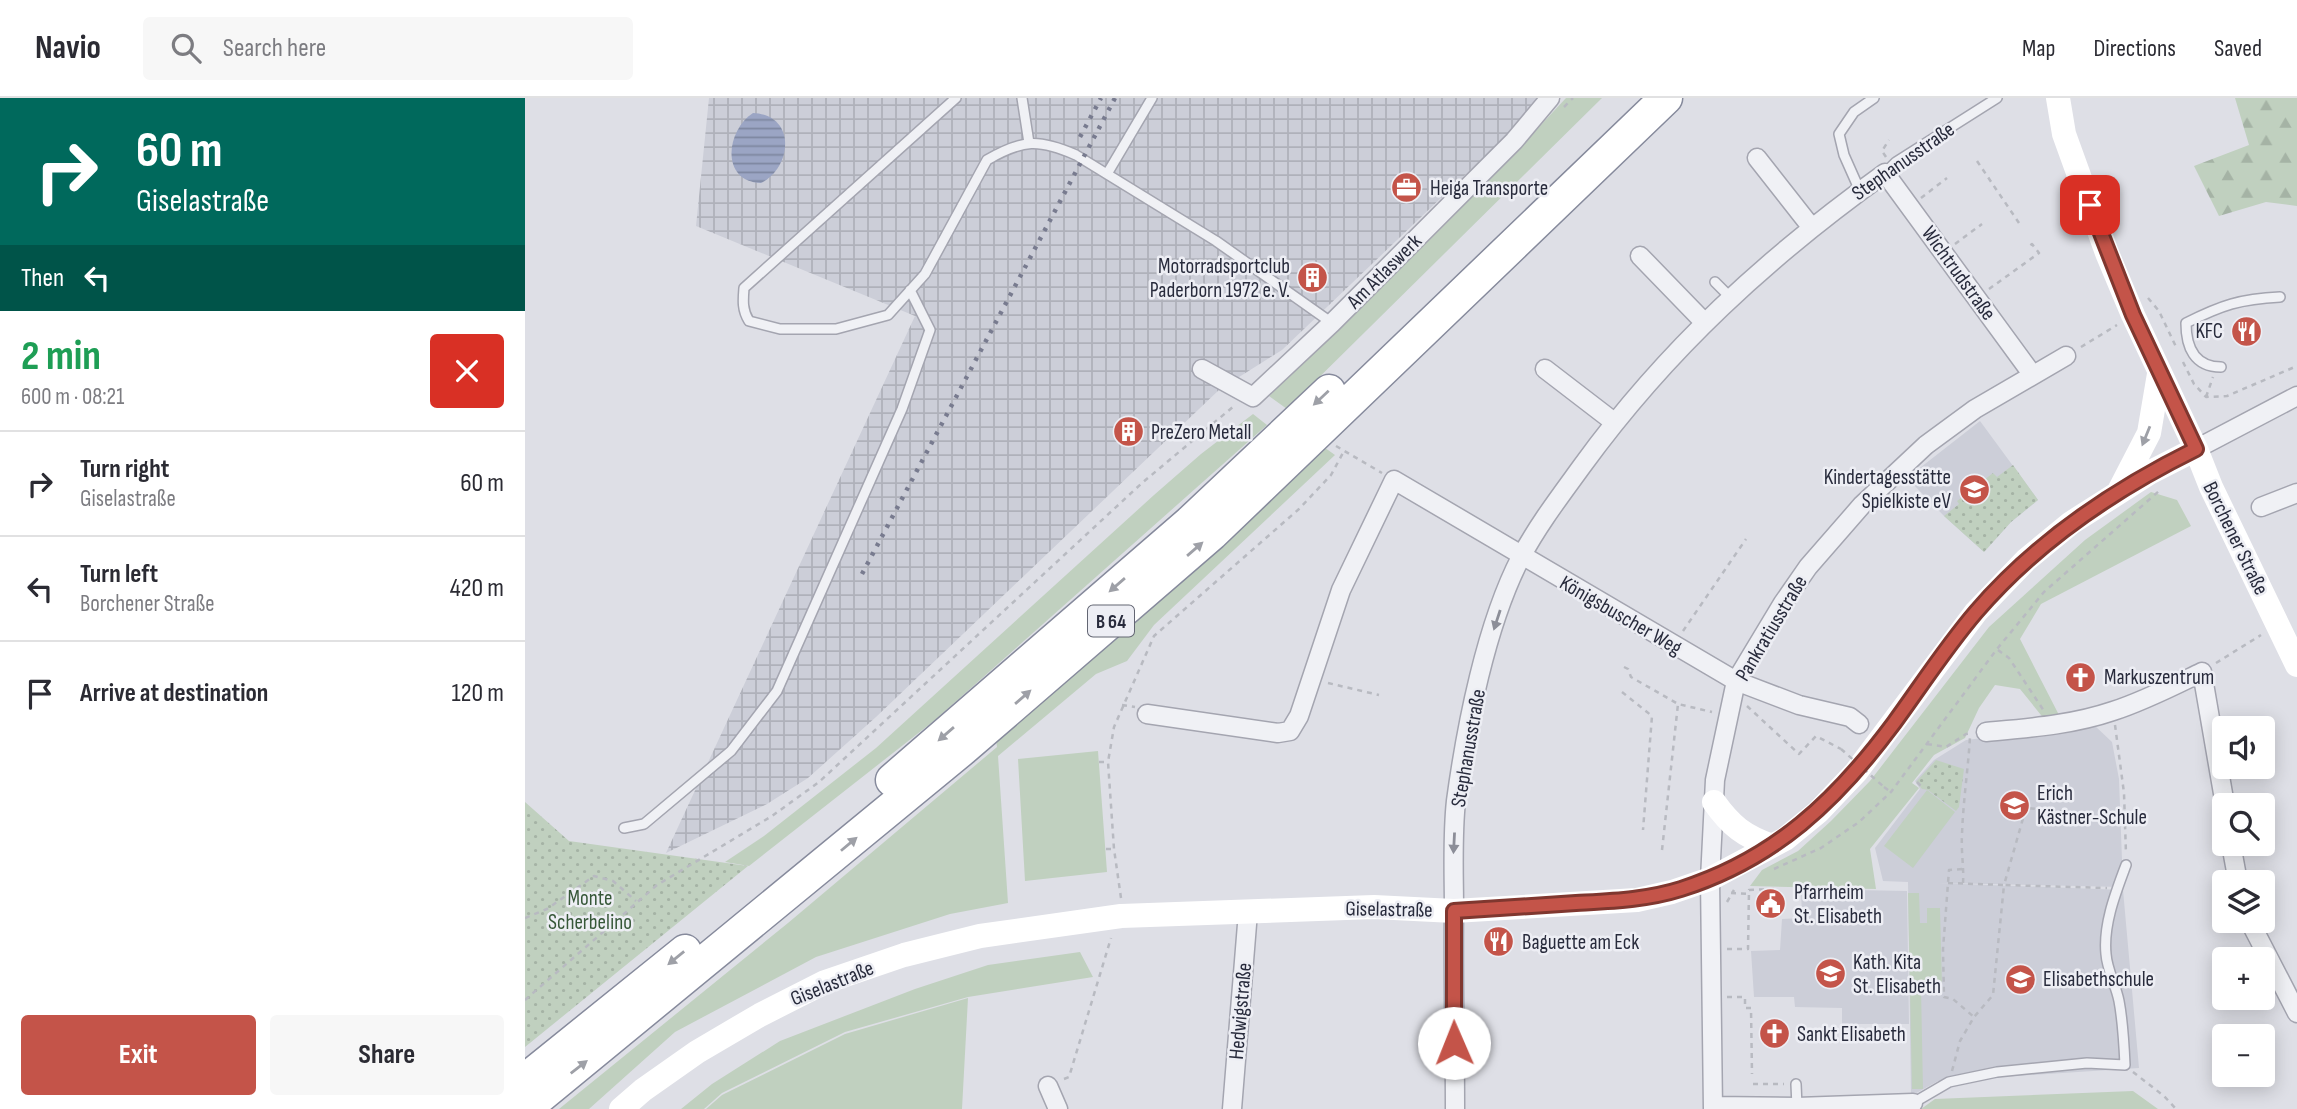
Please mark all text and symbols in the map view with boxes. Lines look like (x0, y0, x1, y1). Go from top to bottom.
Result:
search box (143, 17, 633, 80)
text: Navio (35, 28, 101, 68)
icon: search (167, 29, 205, 67)
text: Search here (223, 33, 326, 64)
text: Map (2022, 34, 2055, 63)
text: Directions (2093, 34, 2176, 63)
text: Saved (2214, 34, 2262, 63)
street label: Stephanusstraße (1847, 117, 1959, 206)
text: 60 m (136, 122, 223, 181)
icon: right (21, 126, 112, 217)
office icon: Heiga Transporte (1390, 171, 1424, 205)
pin (2060, 175, 2120, 235)
place label: Heiga Transporte (1430, 176, 1548, 201)
text: Giselastraße (136, 182, 269, 221)
icon: arrive (2071, 186, 2109, 224)
street label: Wichtrudstraße (1916, 221, 2001, 325)
street label: Am Atlaswerk (1341, 229, 1427, 315)
place label: Motorradsportclub Paderborn 1972 e. V. (1150, 254, 1290, 303)
icon: left (78, 259, 116, 297)
building icon: Motorradsportclub Paderborn 1972 e. V. (1296, 261, 1330, 295)
text: Then (21, 263, 64, 294)
restaurant icon: KFC (2229, 314, 2263, 348)
place label: KFC (2195, 319, 2223, 344)
text: 2 min (21, 331, 101, 382)
button: close (430, 334, 504, 408)
text: 600 m · 08:21 (21, 383, 124, 411)
one-way arrow (1313, 390, 1330, 406)
building icon: PreZero Metall (1111, 415, 1145, 449)
place label: PreZero Metall (1151, 420, 1252, 445)
one-way arrow (2141, 426, 2152, 447)
text: Turn right (80, 454, 169, 485)
icon: right (21, 465, 59, 503)
place label: Kindertagesstätte Spielkiste eV (1824, 465, 1952, 514)
text: 60 m (460, 468, 504, 499)
school or university icon: Kindertagesstätte Spielkiste eV (1957, 472, 1991, 506)
street label: Borchener Straße (2197, 478, 2274, 599)
text: Giselastraße (80, 485, 176, 513)
one-way arrow (1186, 542, 1203, 557)
text: Turn left (80, 559, 158, 590)
icon: left (21, 570, 59, 608)
street label: Königsbuscher Weg (1555, 570, 1686, 661)
street label: Pankratiusstraße (1730, 571, 1813, 686)
text: 420 m (450, 573, 504, 604)
one-way arrow (1109, 577, 1126, 592)
text: Borchener Straße (80, 590, 215, 618)
road number: B 64 (1088, 606, 1134, 636)
one-way arrow (1491, 610, 1502, 631)
church icon: Markuszentrum (2064, 660, 2098, 694)
place label: Markuszentrum (2104, 665, 2214, 690)
icon: arrive (21, 675, 59, 713)
text: Arrive at destination (80, 678, 268, 709)
text: 120 m (451, 678, 504, 709)
street label: Stephanusstraße (1446, 687, 1491, 809)
one-way arrow (1014, 690, 1031, 705)
map controls (2212, 716, 2275, 1087)
button: sound (2212, 716, 2275, 779)
one-way arrow (937, 726, 954, 741)
place label: Erich Kästner-Schule (2037, 781, 2147, 830)
school or university icon: Erich Kästner-Schule (1997, 788, 2031, 822)
button: search (2212, 793, 2275, 856)
one-way arrow (1448, 832, 1459, 854)
one-way arrow (840, 837, 857, 852)
button: layers (2212, 870, 2275, 933)
place label: Pfarrheim St. Elisabeth (1794, 880, 1882, 929)
park label: Monte Scherbelino (548, 886, 632, 935)
public building icon: Pfarrheim St. Elisabeth (1754, 887, 1788, 921)
street label: Giselastraße (1345, 896, 1433, 923)
restaurant icon: Baguette am Eck (1482, 925, 1516, 959)
place label: Baguette am Eck (1522, 930, 1639, 955)
button: + (2212, 947, 2275, 1010)
one-way arrow (668, 950, 685, 965)
place label: Kath. Kita St. Elisabeth (1853, 950, 1941, 999)
street label: Giselastraße (787, 956, 877, 1011)
school or university icon: Kath. Kita St. Elisabeth (1813, 957, 1847, 991)
street label: Hedwigstraße (1224, 962, 1257, 1060)
school or university icon: Elisabethschule (2003, 962, 2037, 996)
place label: Elisabethschule (2043, 967, 2154, 992)
position arrow (1417, 1006, 1491, 1080)
button: Exit (21, 1015, 256, 1095)
button: Share (270, 1015, 504, 1095)
church icon: Sankt Elisabeth (1757, 1017, 1791, 1051)
place label: Sankt Elisabeth (1797, 1022, 1906, 1047)
button: − (2212, 1024, 2275, 1087)
one-way arrow (569, 1059, 587, 1074)

